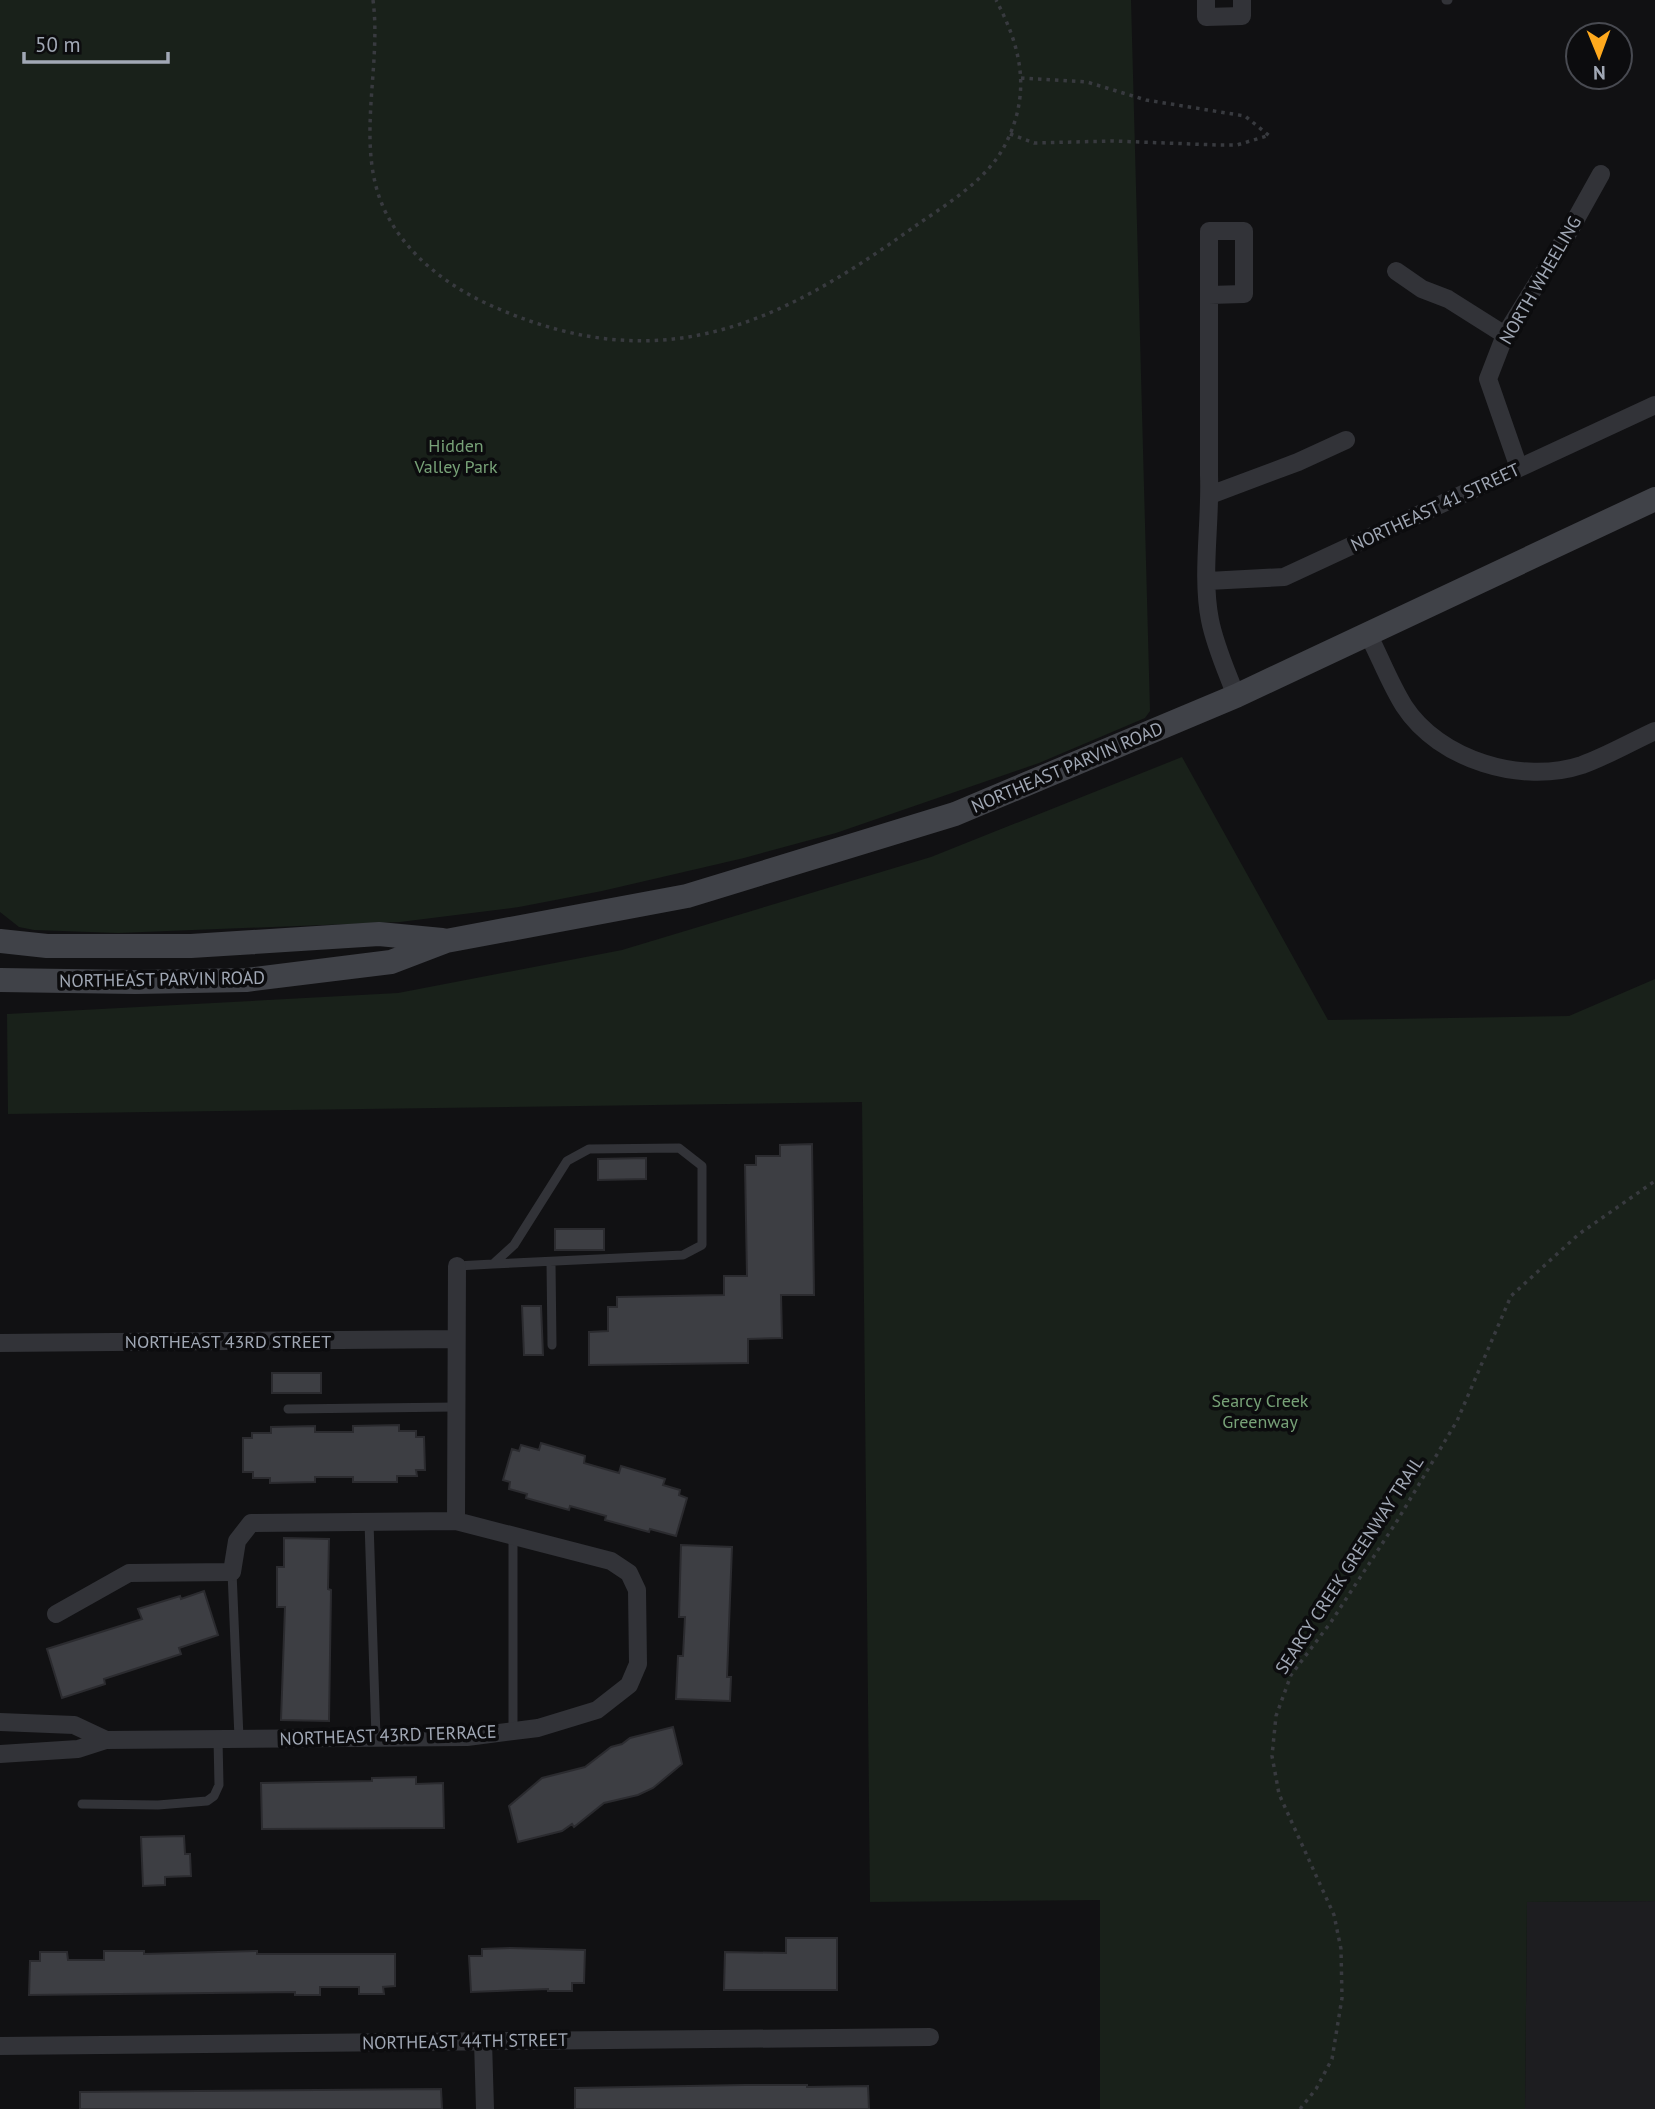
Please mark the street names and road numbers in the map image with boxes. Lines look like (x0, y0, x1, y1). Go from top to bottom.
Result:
street label: NORTH WHEELING (1494, 212, 1586, 348)
street label: NORTHEAST 41 STREET (1347, 458, 1523, 556)
street label: NORTHEAST PARVIN ROAD (968, 716, 1166, 818)
street label: NORTHEAST PARVIN ROAD (59, 966, 265, 992)
street label: NORTHEAST 43RD STREET (125, 1330, 331, 1353)
street label: SEARCY CREEK GREENWAY TRAIL (1270, 1452, 1428, 1678)
street label: NORTHEAST 43RD TERRACE (279, 1720, 497, 1750)
street label: NORTHEAST 44TH STREET (362, 2028, 568, 2054)

